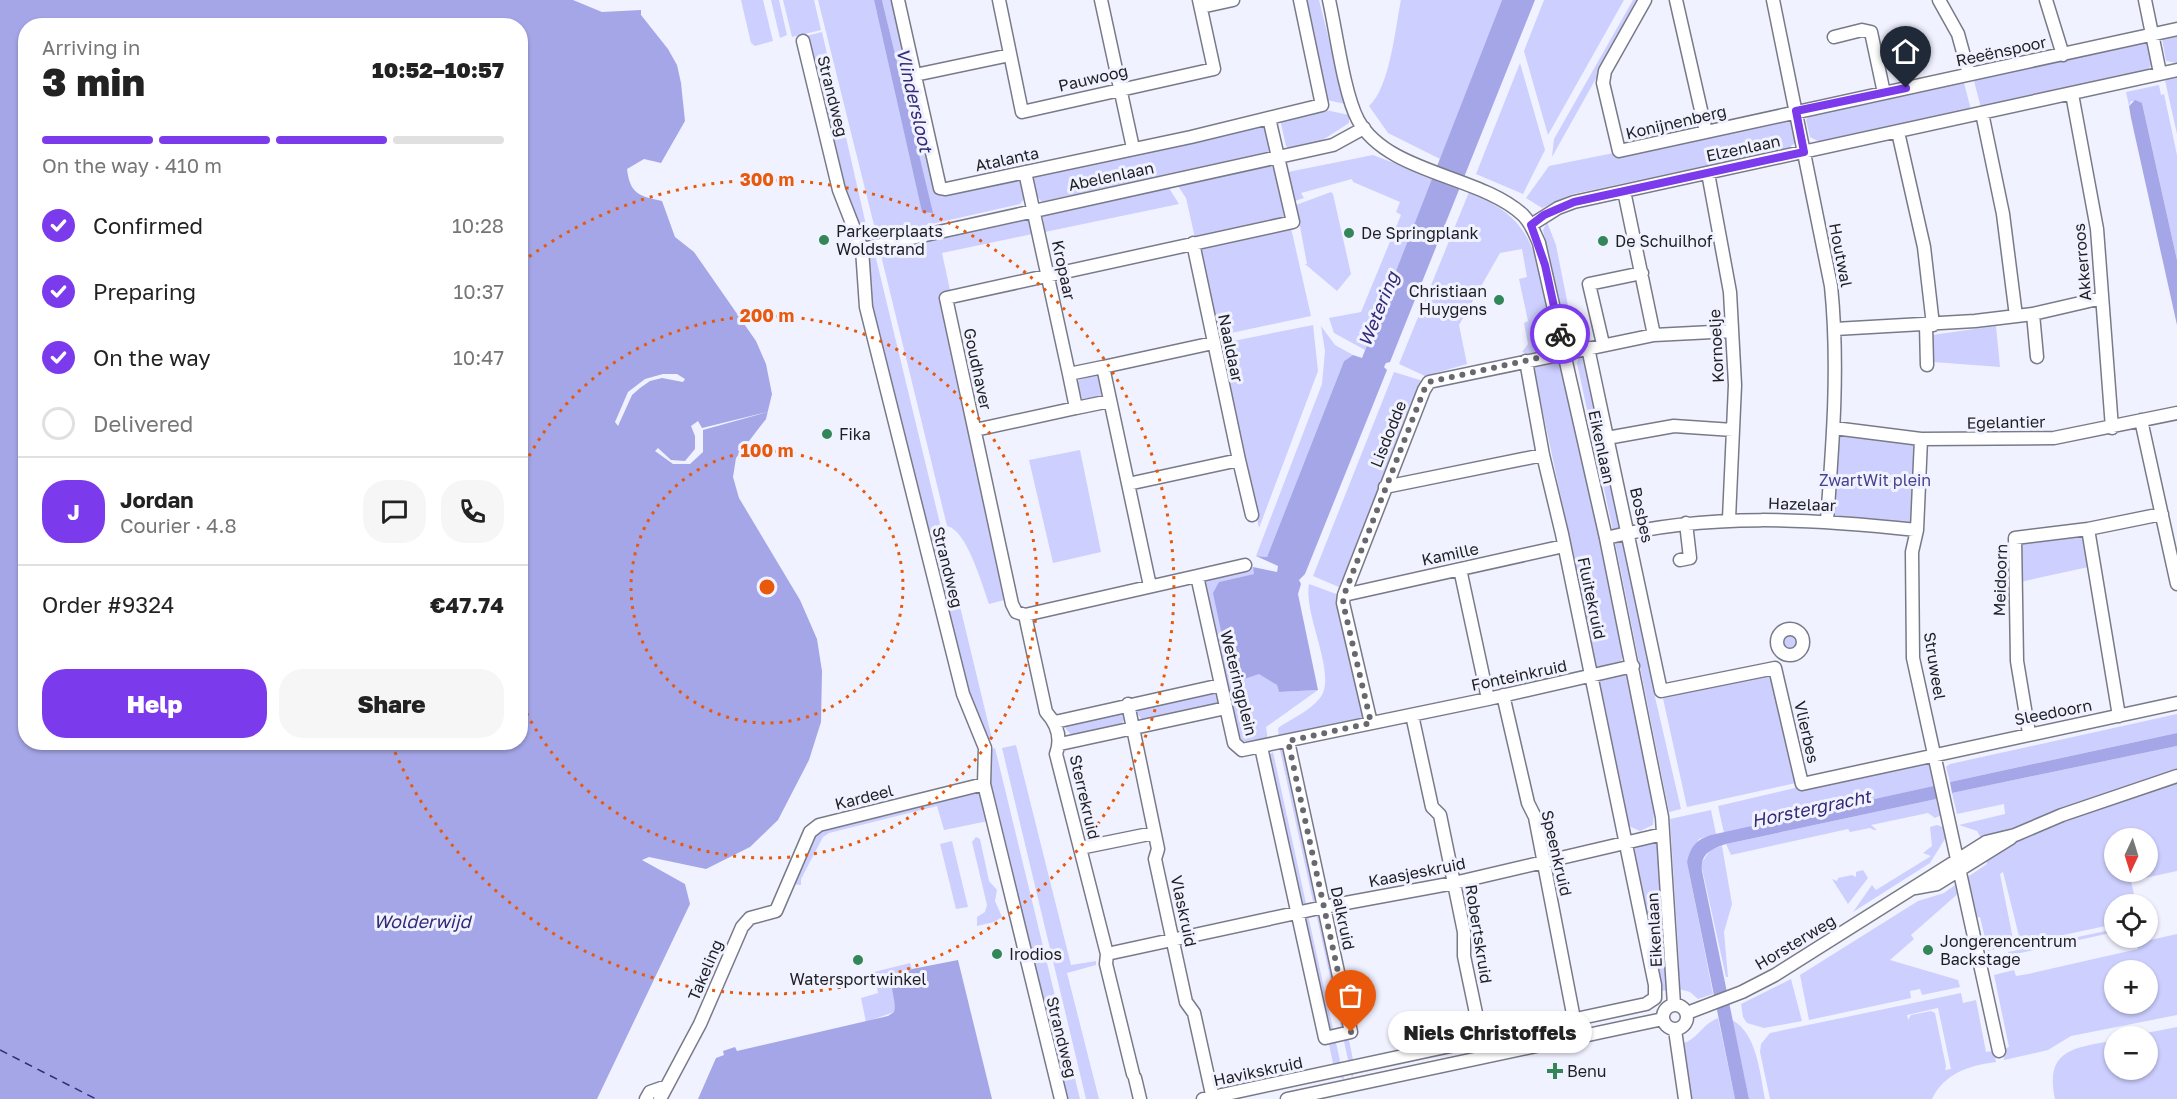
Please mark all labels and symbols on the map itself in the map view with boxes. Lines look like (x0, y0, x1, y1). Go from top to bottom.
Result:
pin (1880, 26, 1931, 88)
street label: Reeënspoor (1954, 32, 2048, 70)
water label: Vlindersloot (892, 46, 938, 156)
street label: Strandweg (813, 53, 853, 139)
street label: Pauwoog (1056, 60, 1130, 96)
street label: Konijnenberg (1624, 101, 1728, 143)
street label: Elzenlaan (1704, 130, 1782, 166)
street label: Atalanta (973, 142, 1041, 176)
street label: Abelenlaan (1066, 157, 1156, 195)
text: 300 m (740, 168, 794, 190)
place label: Parkeerplaats Woldstrand (836, 221, 943, 259)
street label: Houtwal (1825, 221, 1857, 289)
street label: Akkerroos (2069, 222, 2095, 302)
place label: De Springplank (1361, 223, 1479, 243)
marker: De Springplank (1342, 226, 1356, 240)
place label: De Schuilhof (1615, 231, 1713, 251)
marker: Parkeerplaats Woldstrand (817, 233, 831, 247)
marker: De Schuilhof (1596, 234, 1610, 248)
street label: Kropaar (1048, 238, 1080, 302)
water label: Wetering (1353, 267, 1404, 350)
place label: Christiaan Huygens (1409, 281, 1487, 319)
marker: Christiaan Huygens (1492, 293, 1506, 307)
text: 200 m (740, 304, 794, 326)
courier (1530, 304, 1590, 364)
street label: Kornoelje (1704, 309, 1728, 383)
street label: Naaldaar (1214, 312, 1248, 384)
street label: Goudhaver (960, 326, 996, 412)
street label: Lisdodde (1366, 398, 1410, 470)
street label: Eikenlaan (1584, 408, 1620, 486)
street label: Egelantier (1966, 411, 2046, 433)
place label: Fika (839, 424, 871, 444)
marker: Fika (820, 427, 834, 441)
text: 100 m (741, 439, 793, 461)
park label: ZwartWit plein (1819, 470, 1931, 490)
street label: Bosbes (1626, 485, 1658, 545)
street label: Hazelaar (1768, 493, 1836, 515)
street label: Strandweg (928, 524, 968, 610)
street label: Kamille (1420, 538, 1480, 570)
street label: Meidoorn (1989, 543, 2011, 617)
street label: Fluitekruid (1574, 555, 1610, 641)
centre of rings (757, 577, 777, 597)
street label: Weteringplein (1216, 628, 1262, 738)
street label: Struweel (1920, 630, 1950, 702)
street label: Fonteinkruid (1469, 655, 1569, 695)
street label: Sleedoorn (2012, 695, 2094, 729)
street label: Vlierbes (1790, 699, 1824, 765)
street label: Sterrekruid (1066, 753, 1104, 841)
street label: Kardeel (833, 780, 895, 814)
water label: Horstergracht (1749, 784, 1874, 831)
street label: Speenkruid (1537, 808, 1577, 898)
north arrow (2104, 828, 2158, 882)
street label: Kaasjeskruid (1367, 853, 1467, 891)
street label: Vlaskruid (1167, 873, 1201, 949)
street label: Robertskruid (1461, 883, 1497, 985)
street label: Dalkruid (1327, 884, 1359, 952)
street label: Eikenlaan (1642, 892, 1666, 968)
water label: Wolderwijd (373, 910, 472, 932)
street label: Horsterweg (1751, 910, 1839, 974)
place label: Jongerencentrum Backstage (1940, 931, 2077, 969)
street label: Takeling (683, 936, 727, 1004)
marker: Jongerencentrum Backstage (1921, 943, 1935, 957)
place label: Irodios (1009, 944, 1062, 964)
marker: Irodios (990, 947, 1004, 961)
marker: Watersportwinkel (851, 953, 865, 967)
place label: Watersportwinkel (790, 969, 926, 989)
pin (1325, 970, 1376, 1032)
street label: Strandweg (1042, 994, 1082, 1080)
callout: Niels Christoffels (1387, 1011, 1591, 1053)
street label: Havikskruid (1212, 1052, 1304, 1090)
place label: Benu (1567, 1061, 1607, 1081)
marker: Benu (1548, 1064, 1562, 1078)

